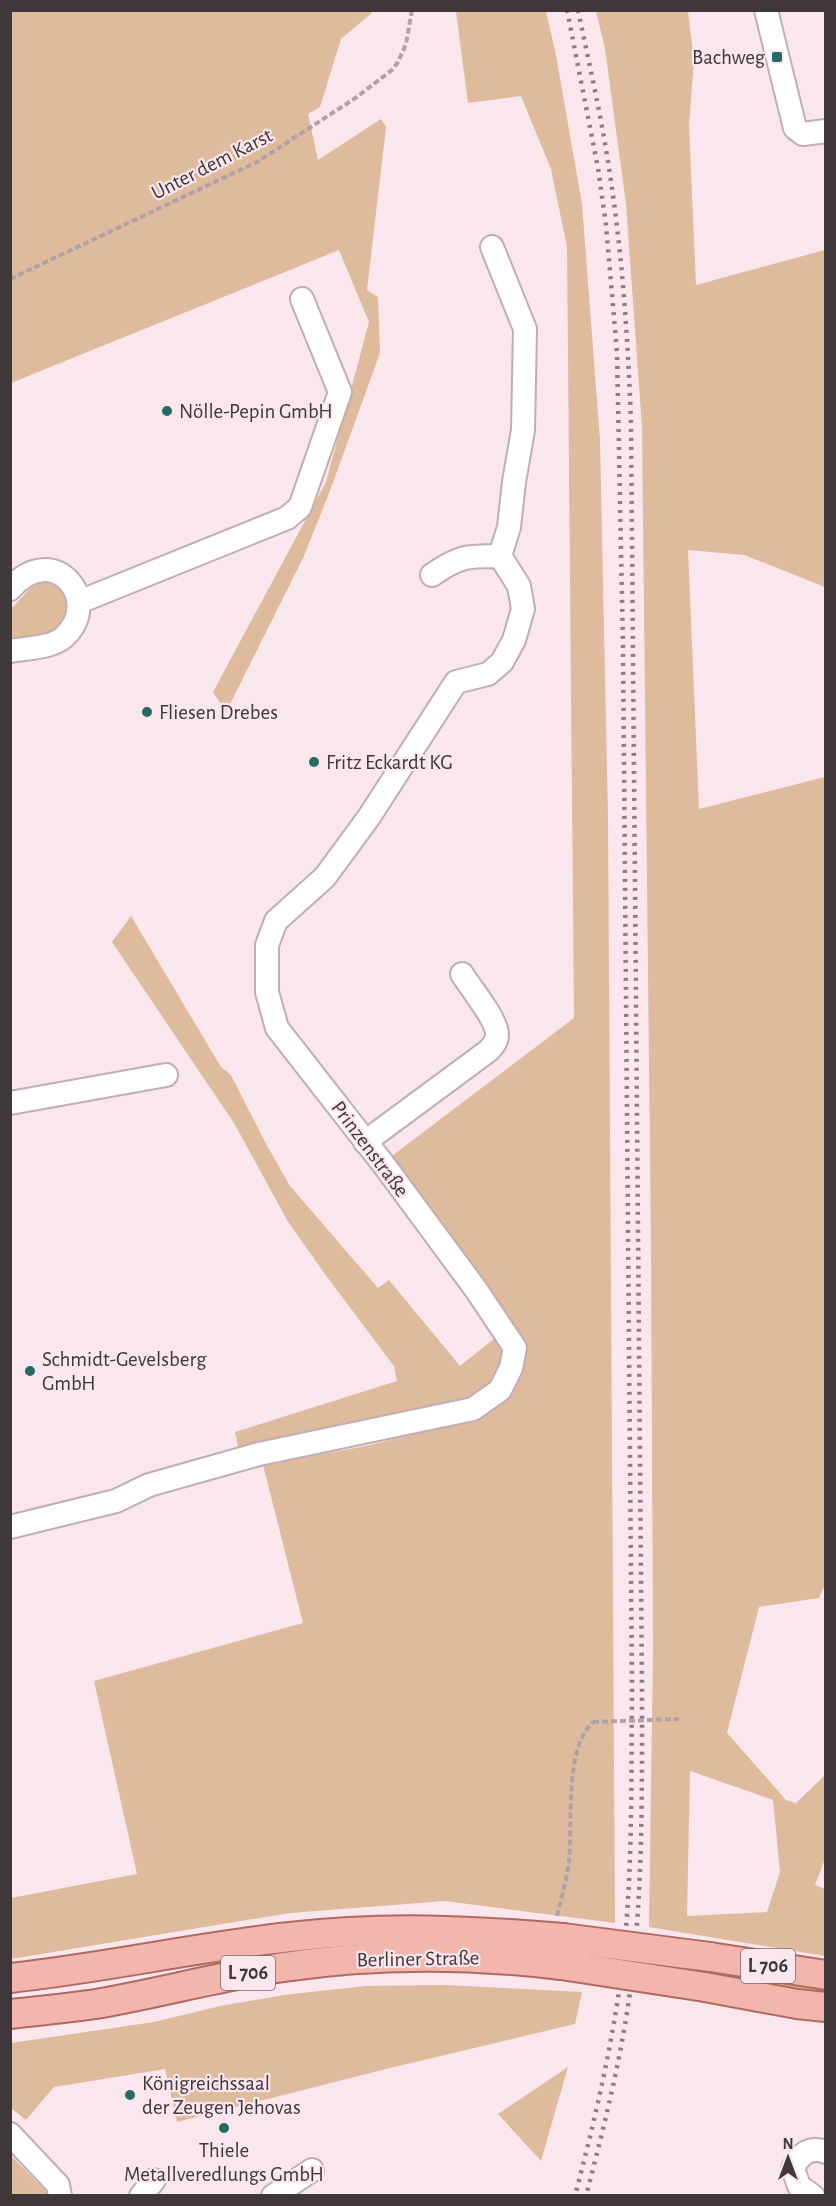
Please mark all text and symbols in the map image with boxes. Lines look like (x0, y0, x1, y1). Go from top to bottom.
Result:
place label: Bachweg (692, 47, 766, 68)
marker: Bachweg (770, 50, 784, 64)
street label: Unter dem Karst (148, 124, 276, 203)
place label: Nölle-Pepin GmbH (179, 401, 333, 422)
marker: Nölle-Pepin GmbH (160, 404, 174, 418)
place label: Fliesen Drebes (159, 702, 278, 723)
marker: Fliesen Drebes (140, 705, 154, 719)
place label: Fritz Eckardt KG (326, 752, 453, 773)
marker: Fritz Eckardt KG (307, 755, 321, 769)
street label: Prinzenstraße (327, 1097, 413, 1201)
place label: Schmidt-Gevelsberg GmbH (42, 1349, 207, 1394)
marker: Schmidt-Gevelsberg GmbH (23, 1364, 37, 1378)
street label: Berliner Straße (356, 1947, 480, 1971)
road number: L 706 (741, 1949, 795, 1983)
road number: L 706 (221, 1956, 275, 1990)
place label: Königreichssaal der Zeugen Jehovas (142, 2073, 301, 2118)
marker: Königreichssaal der Zeugen Jehovas (123, 2088, 137, 2102)
marker: Thiele Metallveredlungs GmbH (217, 2121, 231, 2135)
north arrow (758, 2128, 818, 2188)
text: N (782, 2136, 794, 2152)
place label: Thiele Metallveredlungs GmbH (124, 2140, 324, 2185)

